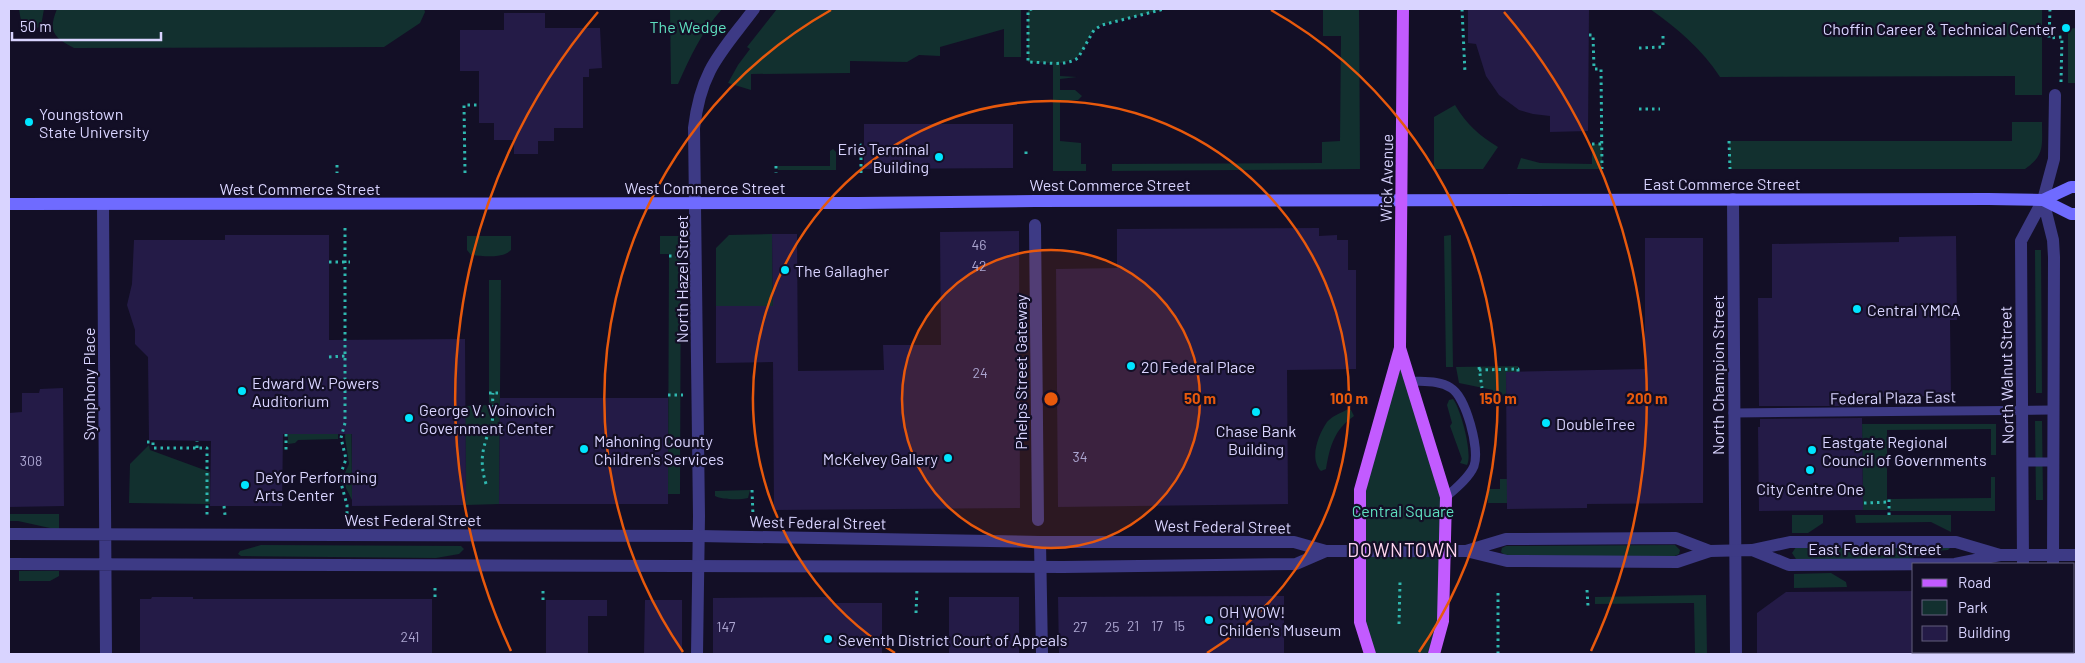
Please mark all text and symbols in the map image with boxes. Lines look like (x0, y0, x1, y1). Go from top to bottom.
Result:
scale bar (12, 10, 161, 42)
text: 50 m (20, 17, 52, 35)
park label: The Wedge (650, 17, 726, 36)
place label: Choffin Career & Technical Center (1823, 19, 2056, 38)
marker: Choffin Career & Technical Center (2060, 22, 2072, 34)
place label: Youngstown State University (39, 104, 150, 141)
marker: Youngstown State University (23, 116, 35, 128)
street label: Wick Avenue (1376, 134, 1396, 222)
place label: Erie Terminal Building (838, 139, 929, 176)
marker: Erie Terminal Building (933, 151, 945, 163)
street label: East Commerce Street (1643, 174, 1801, 193)
street label: West Commerce Street (1029, 175, 1191, 194)
street label: West Commerce Street (624, 178, 786, 197)
street label: West Commerce Street (219, 179, 381, 198)
street label: North Hazel Street (672, 215, 691, 343)
house number: 46 (972, 236, 986, 253)
house number: 42 (971, 257, 987, 274)
place label: The Gallagher (795, 261, 889, 280)
marker: The Gallagher (779, 264, 791, 276)
street label: Phelps Street Gateway (1011, 294, 1030, 450)
street label: North Champion Street (1708, 295, 1727, 455)
place label: Central YMCA (1867, 300, 1961, 319)
marker: Central YMCA (1851, 303, 1863, 315)
street label: North Walnut Street (1995, 306, 2017, 444)
street label: Symphony Place (79, 327, 98, 441)
place label: 20 Federal Place (1141, 357, 1255, 376)
marker: 20 Federal Place (1125, 360, 1137, 372)
house number: 24 (972, 364, 988, 381)
place label: Edward W. Powers Auditorium (252, 373, 379, 410)
marker: Edward W. Powers Auditorium (236, 385, 248, 397)
street label: Federal Plaza East (1830, 386, 1956, 408)
text: 50 m (1184, 389, 1216, 407)
text: 100 m (1330, 389, 1368, 407)
text: 150 m (1479, 389, 1517, 407)
text: 200 m (1626, 389, 1668, 407)
centre of rings (1042, 390, 1060, 408)
place label: George V. Voinovich Government Center (419, 400, 555, 437)
marker: Chase Bank Building (1250, 406, 1262, 418)
marker: George V. Voinovich Government Center (403, 412, 415, 424)
place label: DoubleTree (1556, 414, 1635, 433)
marker: DoubleTree (1540, 417, 1552, 429)
place label: Chase Bank Building (1216, 421, 1296, 458)
place label: Mahoning County Children's Services (594, 431, 724, 468)
place label: Eastgate Regional Council of Governments (1822, 432, 1987, 469)
marker: Mahoning County Children's Services (578, 443, 590, 455)
marker: Eastgate Regional Council of Governments (1806, 444, 1818, 456)
house number: 34 (1073, 448, 1087, 465)
place label: McKelvey Gallery (823, 449, 939, 468)
house number: 308 (20, 452, 42, 469)
marker: McKelvey Gallery (942, 452, 954, 464)
marker: City Centre One (1804, 464, 1816, 476)
place label: DeYor Performing Arts Center (255, 467, 377, 504)
marker: DeYor Performing Arts Center (239, 479, 251, 491)
place label: City Centre One (1756, 479, 1864, 498)
park label: Central Square (1352, 501, 1454, 520)
street label: West Federal Street (344, 510, 482, 529)
street label: West Federal Street (749, 511, 887, 533)
street label: West Federal Street (1154, 515, 1292, 537)
district label: DOWNTOWN (1347, 538, 1459, 561)
street label: East Federal Street (1808, 539, 1942, 558)
legend (1912, 563, 2075, 653)
text: Road (1958, 573, 1991, 591)
text: Park (1958, 598, 1988, 616)
place label: OH WOW! Childen's Museum (1219, 602, 1341, 639)
marker: OH WOW! Childen's Museum (1203, 614, 1215, 626)
house number: 21 (1127, 617, 1139, 634)
house number: 17 (1151, 617, 1163, 634)
house number: 15 (1173, 617, 1185, 634)
house number: 147 (717, 618, 736, 635)
house number: 27 (1073, 618, 1087, 635)
house number: 25 (1105, 618, 1119, 635)
text: Building (1958, 623, 2011, 641)
house number: 241 (401, 628, 419, 645)
place label: Seventh District Court of Appeals (838, 630, 1067, 649)
marker: Seventh District Court of Appeals (822, 633, 834, 645)

